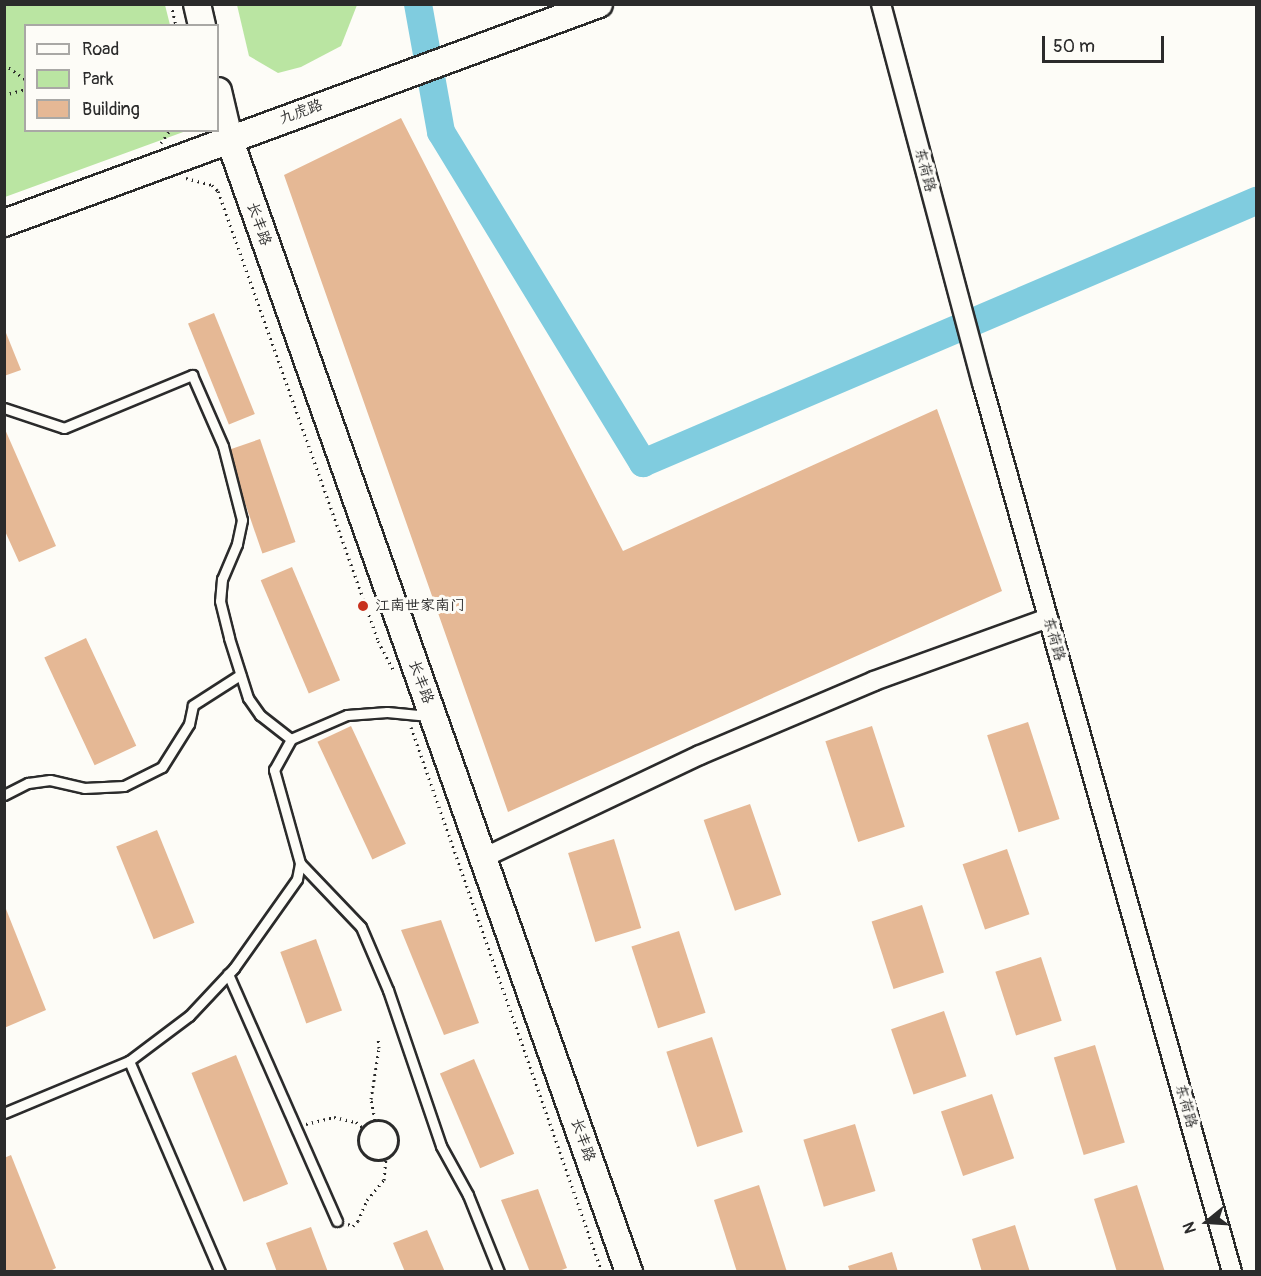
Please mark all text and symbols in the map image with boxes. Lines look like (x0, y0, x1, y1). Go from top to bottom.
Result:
legend (24, 24, 219, 132)
scale bar (1045, 24, 1166, 62)
text: 50 m (1053, 35, 1095, 58)
text: Road (82, 38, 119, 61)
text: Park (82, 68, 114, 91)
street label: 九虎路 (277, 96, 325, 128)
text: Building (82, 98, 140, 121)
street label: 东荷路 (910, 146, 940, 194)
street label: 长丰路 (243, 200, 275, 248)
place label: 江南世家南门 (375, 597, 465, 615)
marker: 江南世家南门 (356, 599, 370, 613)
street label: 东荷路 (1039, 615, 1069, 663)
street label: 长丰路 (405, 658, 437, 706)
street label: 东荷路 (1171, 1082, 1201, 1130)
street label: 长丰路 (567, 1116, 599, 1164)
north arrow (1177, 1192, 1237, 1252)
text: N (1179, 1219, 1201, 1236)

